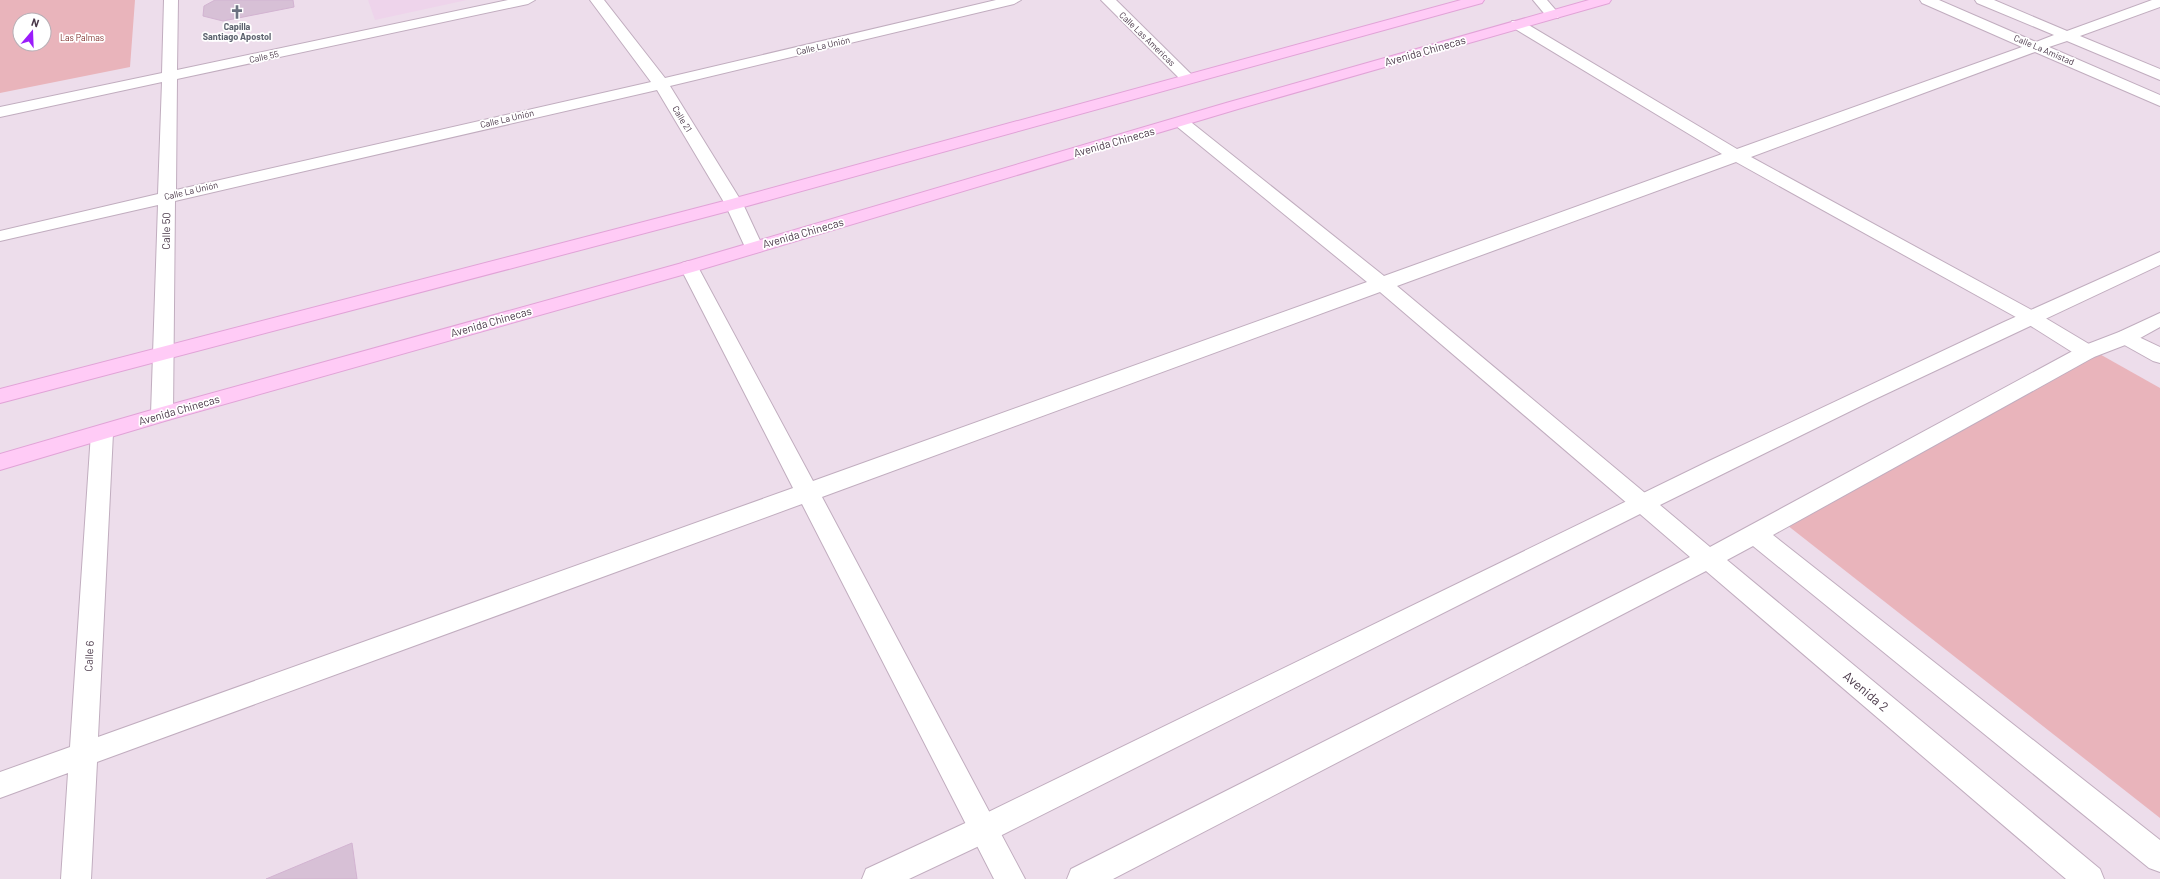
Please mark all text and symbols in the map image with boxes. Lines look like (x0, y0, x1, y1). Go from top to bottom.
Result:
church icon: Capilla Santiago Apostol (229, 4, 245, 20)
street label: Calle Las Americas (1117, 9, 1178, 68)
north arrow (12, 12, 52, 52)
text: N (30, 15, 41, 29)
place label: Capilla Santiago Apostol (203, 21, 271, 42)
park label: Las Palmas (60, 32, 104, 43)
street label: Calle La Amistad (2012, 32, 2076, 67)
street label: Avenida Chinecas (1383, 33, 1467, 68)
street label: Calle La Unión (795, 34, 851, 57)
street label: Calle 55 (248, 48, 280, 65)
street label: Calle 21 (670, 104, 695, 134)
street label: Calle La Unión (479, 107, 535, 130)
street label: Avenida Chinecas (1072, 124, 1156, 159)
street label: Calle La Unión (163, 179, 219, 202)
street label: Calle 50 (159, 212, 172, 250)
street label: Avenida Chinecas (761, 215, 845, 250)
street label: Avenida Chinecas (449, 304, 533, 339)
street label: Avenida Chinecas (137, 392, 221, 427)
street label: Calle 6 (81, 640, 96, 672)
street label: Avenida 2 (1840, 668, 1892, 715)

